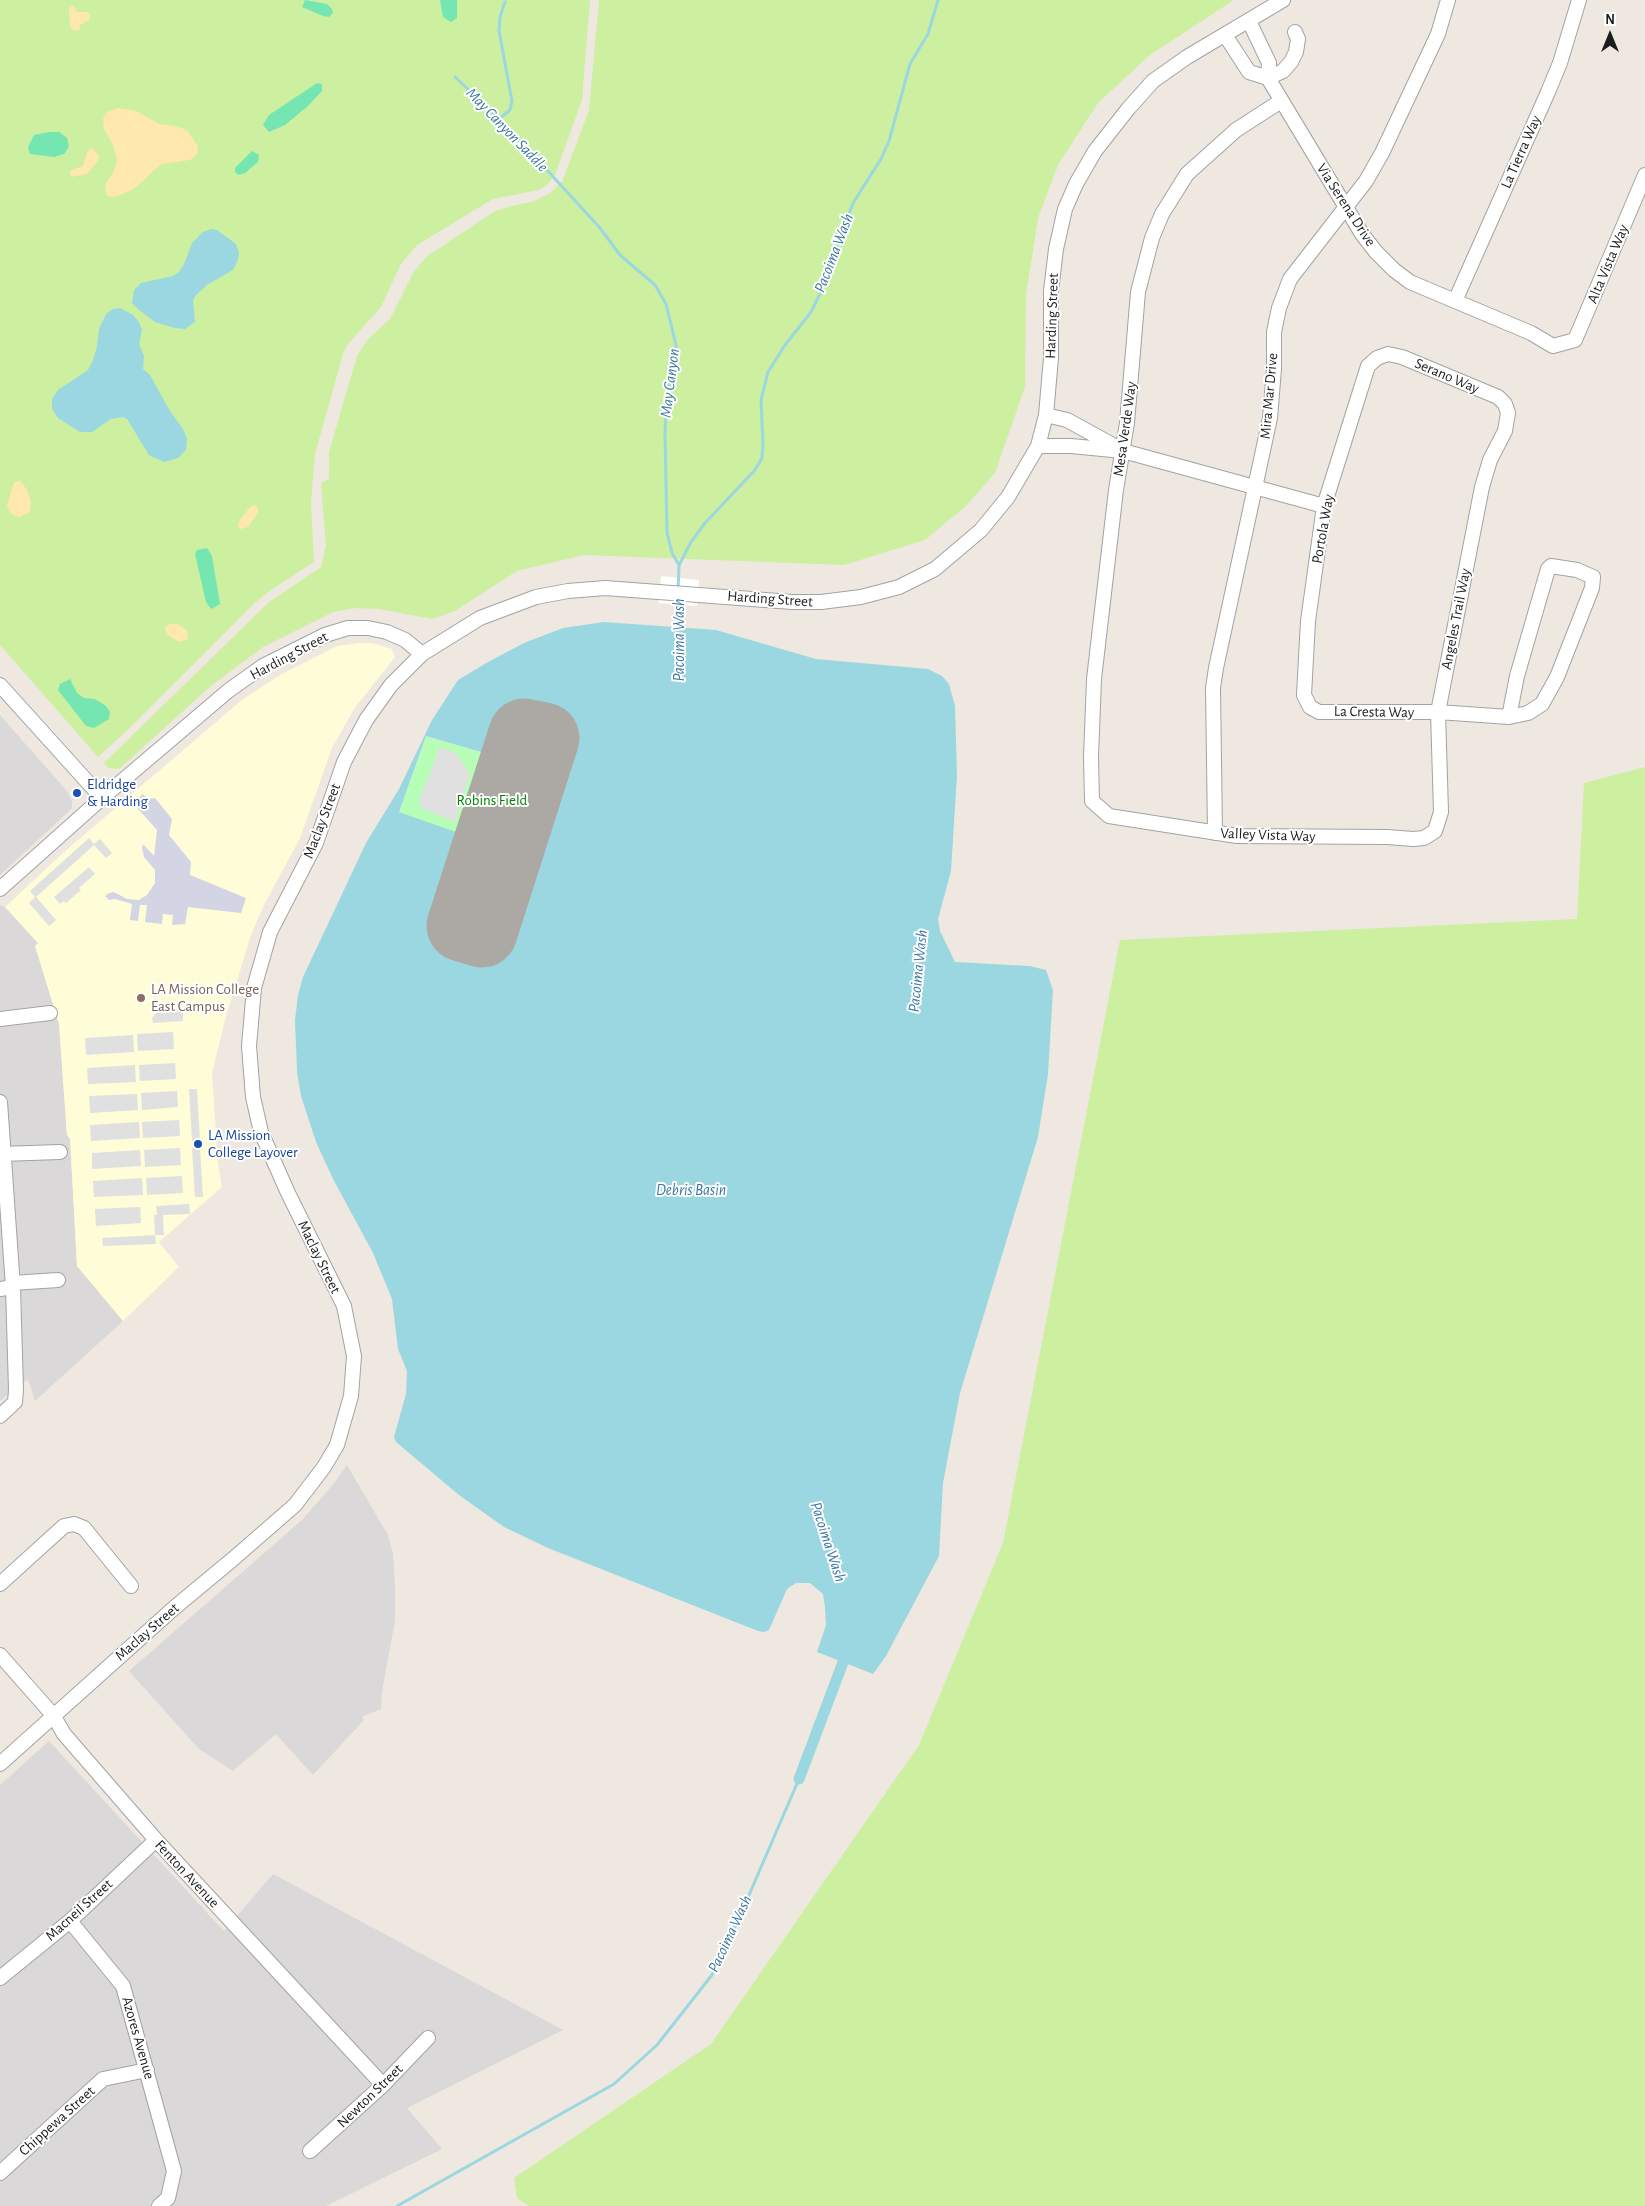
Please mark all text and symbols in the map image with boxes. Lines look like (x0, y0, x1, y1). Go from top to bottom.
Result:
north arrow (1585, 10, 1635, 60)
text: N (1605, 13, 1615, 27)
water label: May Canyon Saddle (462, 84, 552, 176)
street label: La Tierra Way (1497, 113, 1545, 191)
street label: Via Serena Drive (1313, 160, 1379, 250)
water label: Pacoima Wash (810, 211, 858, 295)
street label: Alta Vista Way (1583, 222, 1633, 306)
street label: Harding Street (1042, 273, 1062, 359)
water label: May Canyon (656, 347, 684, 419)
street label: Mira Mar Drive (1256, 352, 1282, 440)
street label: Serano Way (1412, 354, 1482, 398)
street label: Mesa Verde Way (1109, 380, 1141, 478)
street label: Portola Way (1308, 493, 1338, 565)
street label: Angeles Trail Way (1437, 567, 1475, 671)
street label: Harding Street (727, 587, 813, 611)
water label: Pacoima Wash (669, 599, 689, 681)
street label: Harding Street (247, 628, 331, 684)
street label: La Cresta Way (1334, 702, 1414, 722)
place label: Eldridge & Harding (87, 775, 148, 810)
street label: Maclay Street (299, 781, 345, 861)
marker: Eldridge & Harding (71, 787, 83, 799)
park label: Robins Field (457, 791, 527, 809)
street label: Valley Vista Way (1220, 824, 1316, 846)
water label: Pacoima Wash (904, 929, 932, 1013)
place label: LA Mission College East Campus (151, 980, 259, 1015)
marker: LA Mission College East Campus (135, 992, 147, 1004)
place label: LA Mission College Layover (208, 1126, 298, 1161)
marker: LA Mission College Layover (192, 1138, 204, 1150)
water label: Debris Basin (656, 1180, 726, 1200)
street label: Maclay Street (294, 1218, 344, 1296)
water label: Pacoima Wash (806, 1500, 850, 1584)
street label: Maclay Street (111, 1599, 183, 1665)
street label: Fenton Avenue (151, 1836, 223, 1912)
street label: Macneil Street (42, 1875, 116, 1945)
water label: Pacoima Wash (704, 1892, 756, 1976)
street label: Azores Avenue (118, 1994, 158, 2082)
street label: Newton Street (333, 2060, 407, 2132)
street label: Chippewa Street (15, 2082, 99, 2160)

